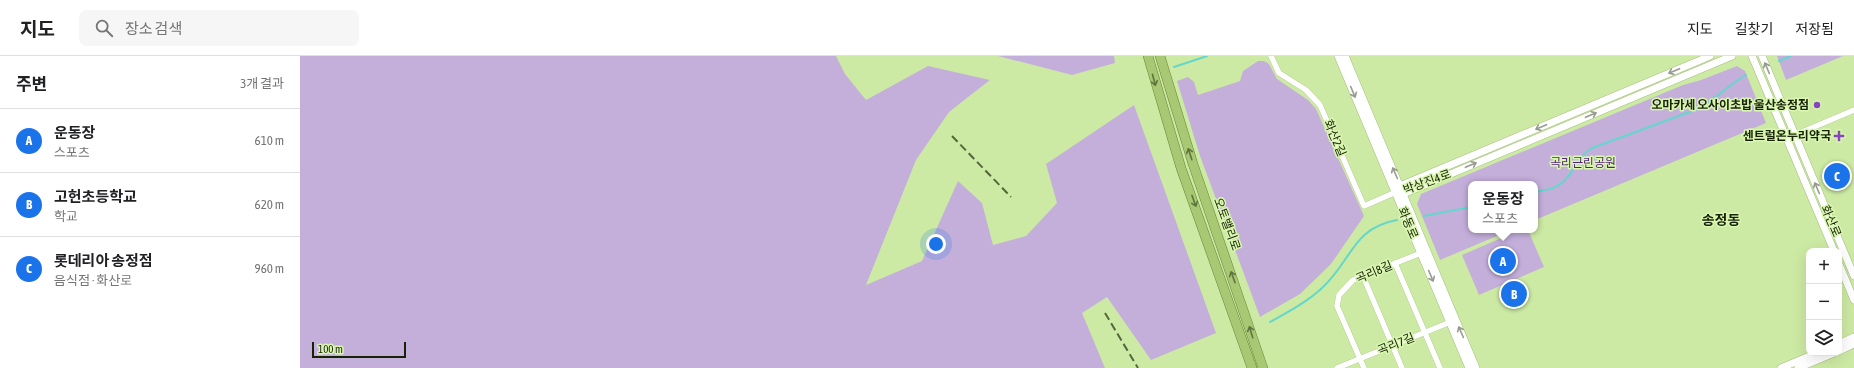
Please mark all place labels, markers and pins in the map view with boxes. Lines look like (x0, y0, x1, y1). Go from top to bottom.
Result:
place label: 오마카세 오사이초밥 울산송정점 (1651, 98, 1809, 112)
marker: 오마카세 오사이초밥 울산송정점 (1812, 100, 1822, 110)
place label: 센트럴온누리약국 (1743, 129, 1831, 143)
marker: 센트럴온누리약국 (1834, 131, 1844, 141)
pin: C (1824, 161, 1850, 191)
pin: A (1490, 246, 1516, 276)
pin: B (1501, 279, 1527, 309)

